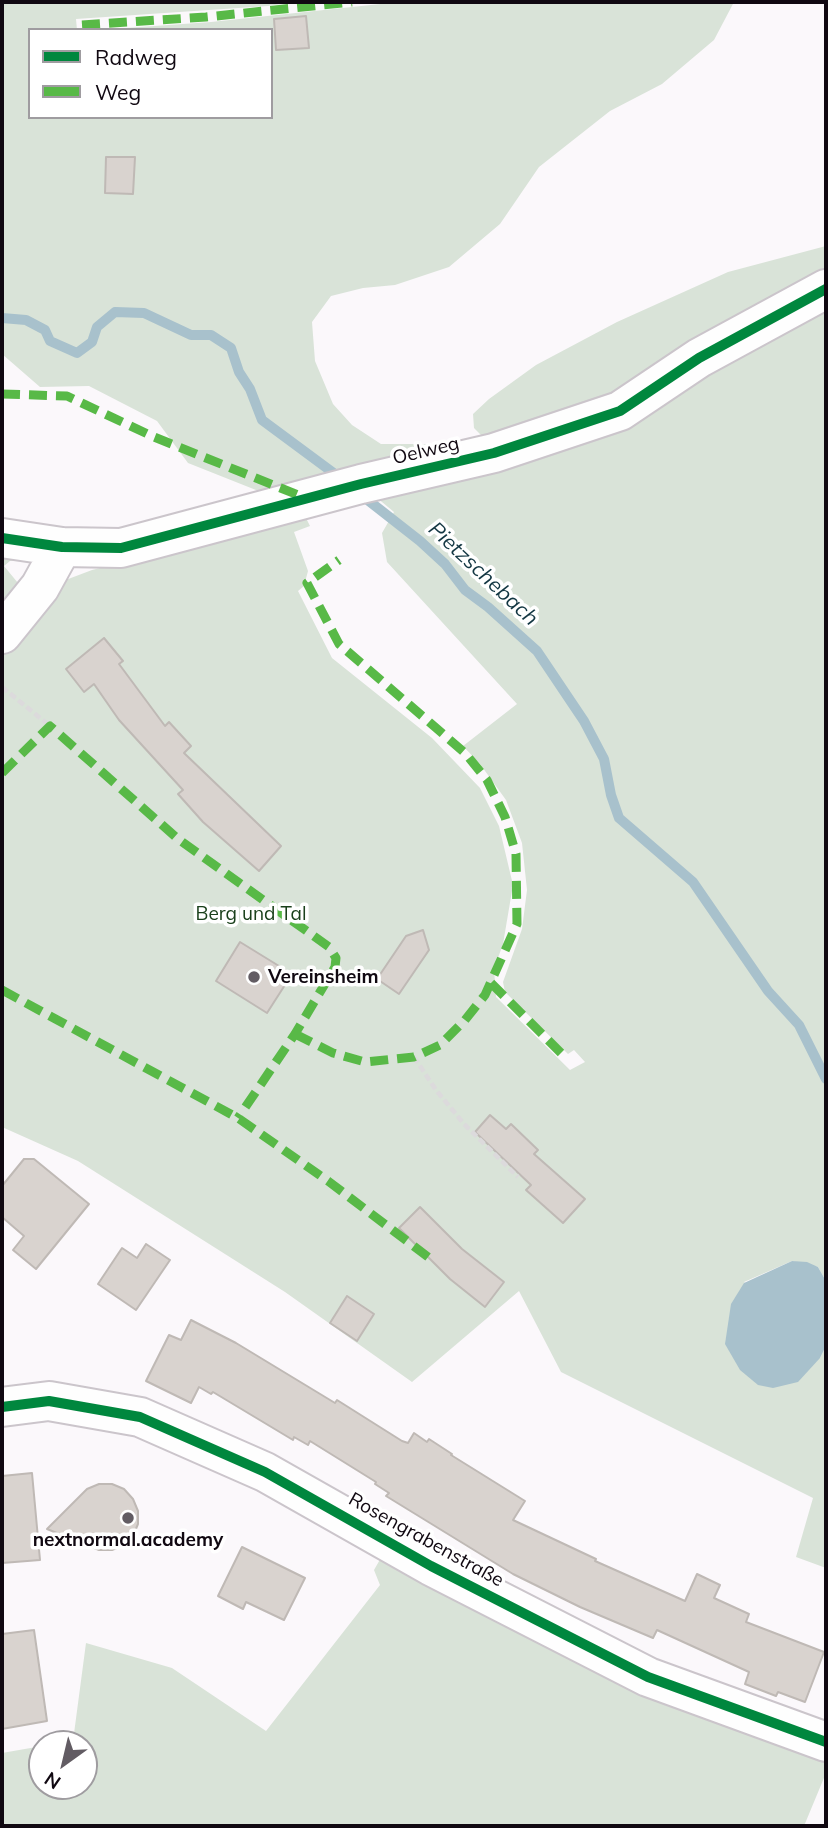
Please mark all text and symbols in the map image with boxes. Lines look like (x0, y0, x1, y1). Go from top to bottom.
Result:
legend (28, 28, 273, 119)
text: Radweg (95, 44, 177, 70)
text: Weg (95, 79, 141, 105)
street label: Oelweg (390, 432, 462, 470)
water label: Pietzschebach (423, 517, 543, 631)
park label: Berg und Tal (196, 903, 306, 925)
place label: Vereinsheim (268, 966, 378, 988)
marker: Vereinsheim (246, 969, 262, 985)
street label: Rosengrabenstraße (344, 1488, 508, 1592)
marker: nextnormal.academy (120, 1510, 136, 1526)
place label: nextnormal.academy (33, 1529, 223, 1551)
north arrow (28, 1730, 98, 1800)
text: N (40, 1767, 65, 1795)

